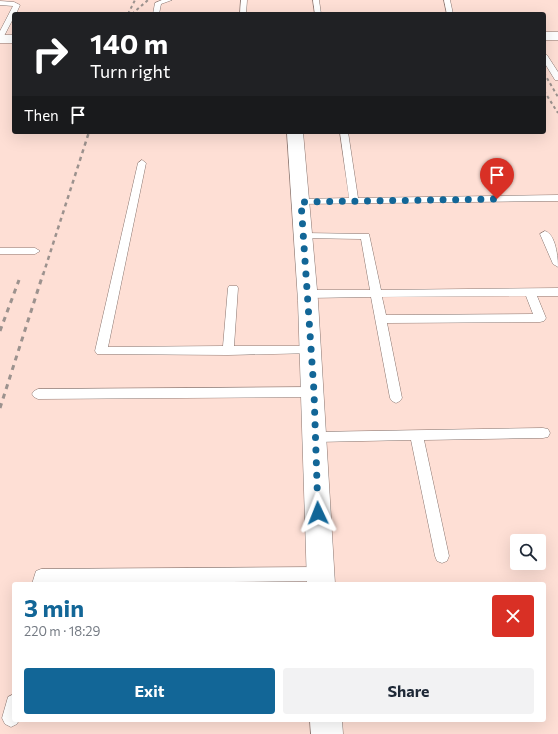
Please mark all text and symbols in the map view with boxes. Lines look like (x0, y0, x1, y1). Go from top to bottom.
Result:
text: 140 m (90, 26, 168, 60)
icon: right (24, 28, 76, 80)
text: Turn right (90, 60, 170, 82)
icon: arrive (67, 104, 89, 126)
text: Then (24, 106, 59, 124)
pin (480, 158, 514, 199)
icon: arrive (486, 164, 508, 186)
position arrow (297, 492, 339, 534)
map controls (510, 534, 546, 570)
button: search (510, 534, 546, 570)
text: 3 min (24, 593, 84, 622)
button: close (492, 595, 534, 637)
text: 220 m · 18:29 (24, 623, 100, 639)
button: Exit (24, 668, 275, 714)
button: Share (283, 668, 534, 714)

